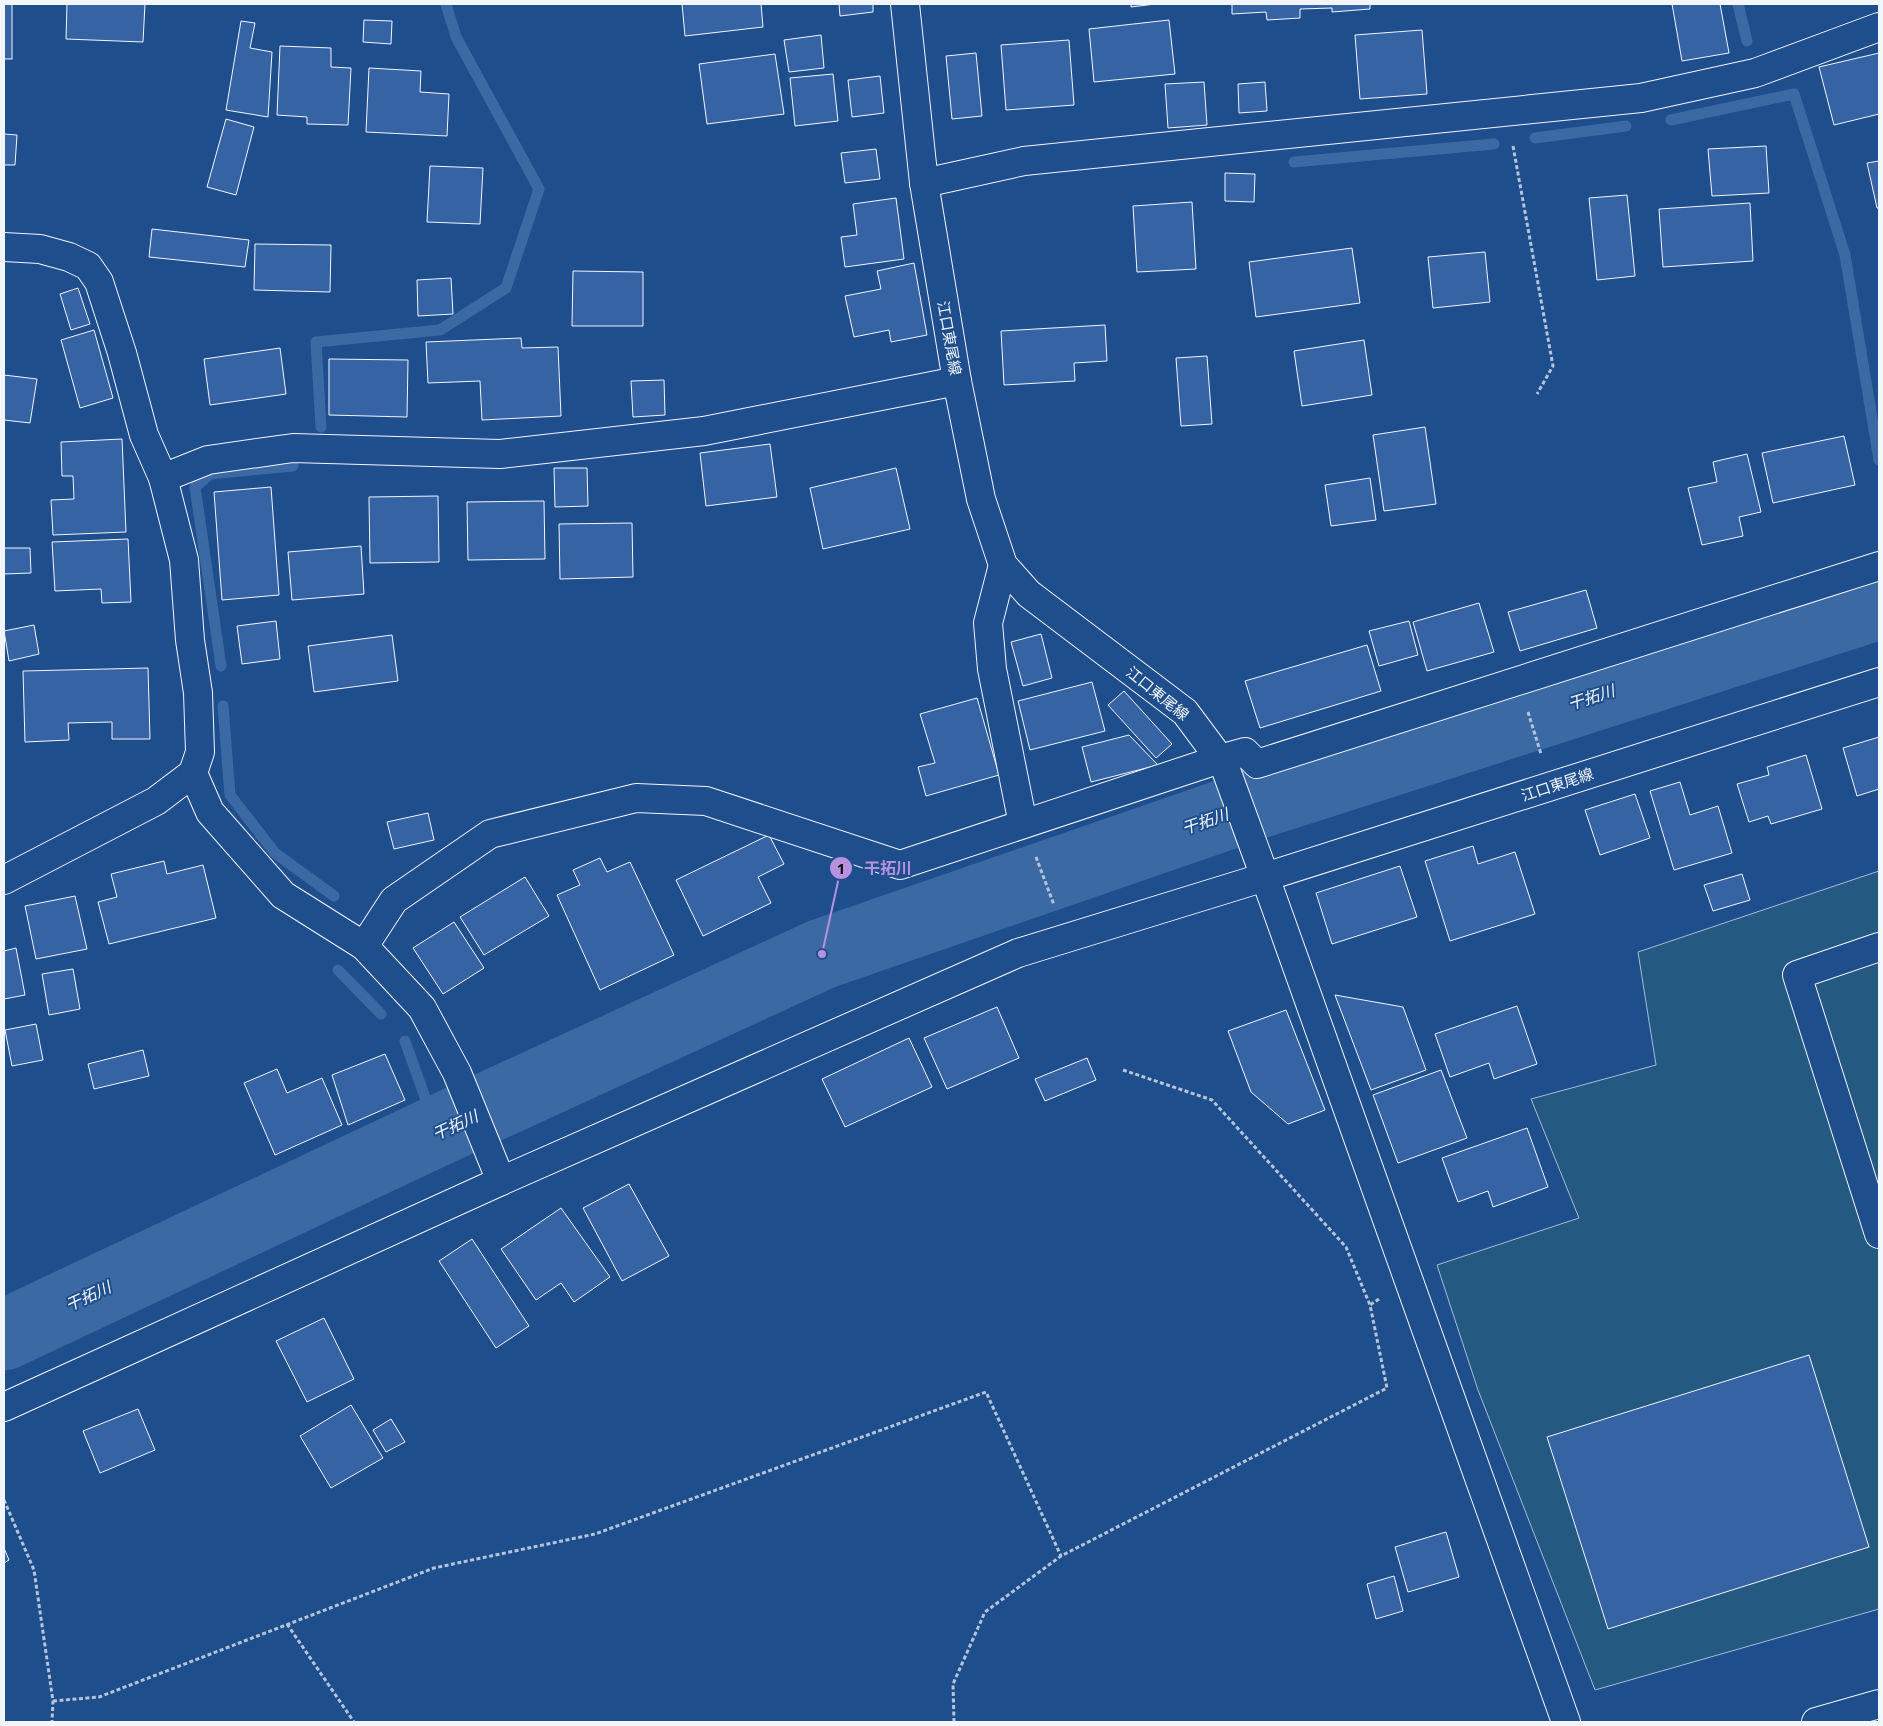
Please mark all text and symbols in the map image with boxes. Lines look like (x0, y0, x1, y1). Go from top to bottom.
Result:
street label: 江口東尾線 (934, 299, 966, 377)
street label: 江口東尾線 (1123, 662, 1193, 724)
water label: 干拓川 (1565, 679, 1619, 715)
street label: 江口東尾線 (1518, 763, 1596, 805)
water label: 干拓川 (1179, 802, 1233, 839)
callout: 干拓川 (829, 853, 922, 884)
text: 干拓川 (864, 857, 912, 879)
text: 1 (837, 858, 845, 878)
water label: 干拓川 (429, 1104, 483, 1145)
water label: 干拓川 (62, 1275, 116, 1316)

